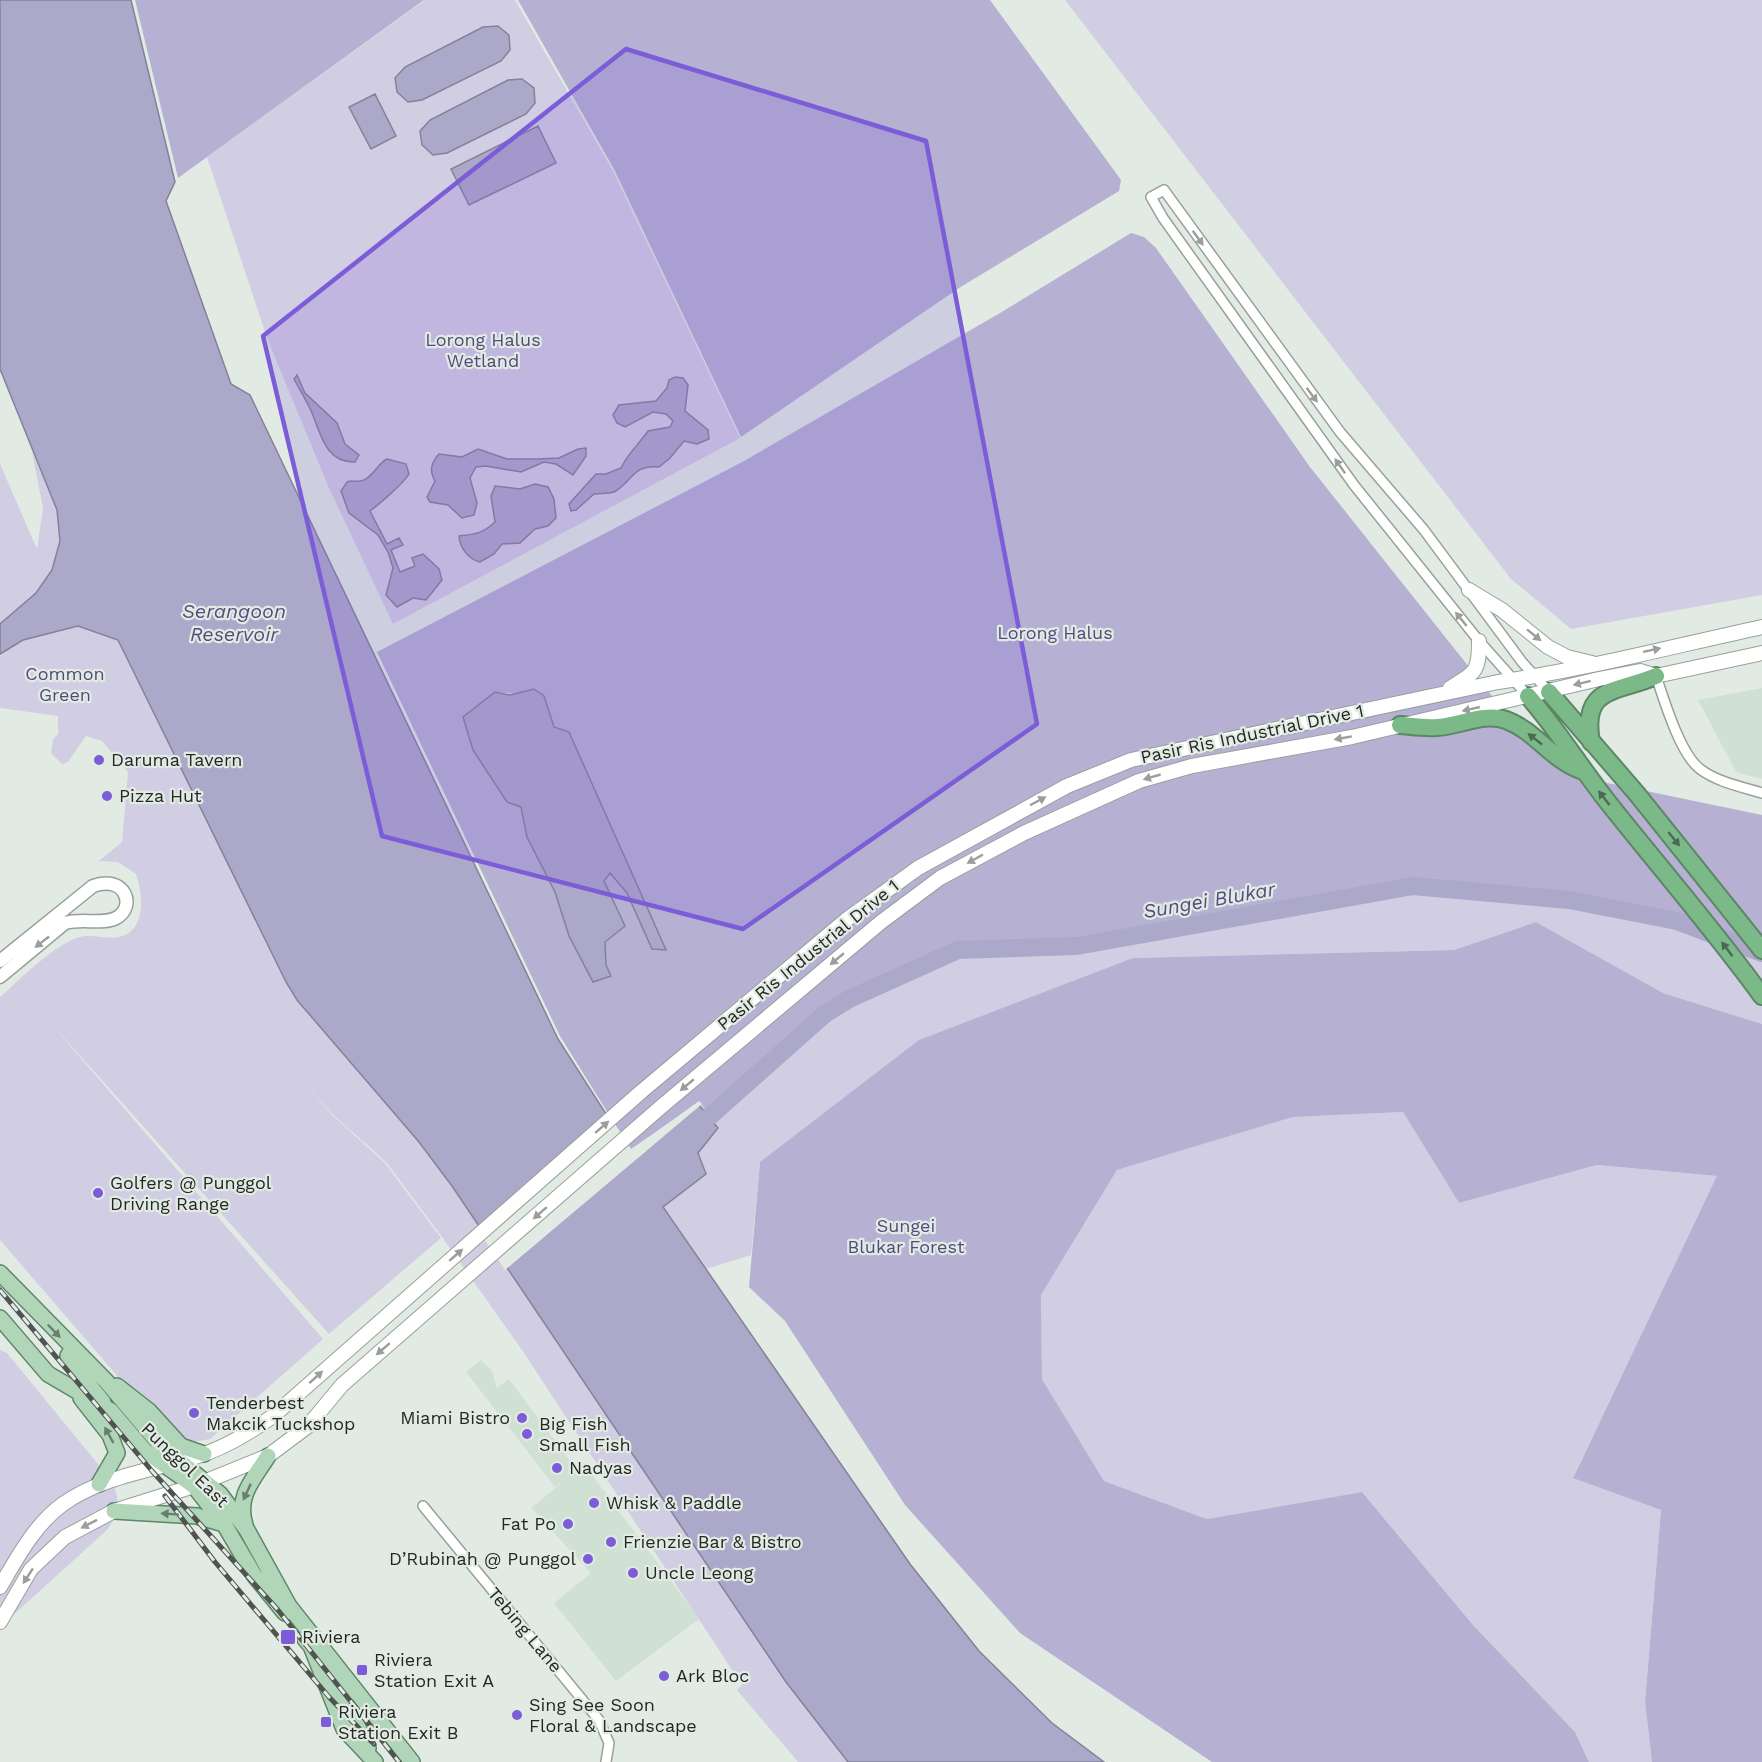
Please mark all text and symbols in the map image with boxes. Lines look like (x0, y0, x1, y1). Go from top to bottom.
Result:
one-way arrow (1191, 230, 1203, 245)
park label: Lorong Halus Wetland (425, 329, 541, 371)
one-way arrow (1306, 388, 1318, 403)
one-way arrow (1334, 459, 1346, 475)
water label: Serangoon Reservoir (182, 599, 286, 646)
one-way arrow (1455, 612, 1468, 627)
park label: Lorong Halus (997, 622, 1113, 643)
one-way arrow (1526, 629, 1542, 642)
one-way arrow (1643, 645, 1662, 655)
park label: Common Green (25, 663, 105, 705)
one-way arrow (1573, 679, 1591, 689)
street label: Pasir Ris Industrial Drive 1 (1138, 700, 1365, 767)
one-way arrow (1461, 705, 1480, 714)
one-way arrow (1527, 733, 1543, 746)
one-way arrow (1333, 734, 1352, 743)
place label: Daruma Tavern (111, 749, 242, 770)
marker: Daruma Tavern (92, 753, 106, 767)
one-way arrow (1143, 773, 1161, 782)
place label: Pizza Hut (119, 785, 202, 806)
marker: Pizza Hut (100, 789, 114, 803)
one-way arrow (1599, 790, 1611, 805)
one-way arrow (1030, 796, 1047, 806)
one-way arrow (1667, 832, 1679, 847)
one-way arrow (966, 854, 983, 864)
street label: Pasir Ris Industrial Drive 1 (713, 875, 903, 1034)
water label: Sungei Blukar (1141, 876, 1278, 923)
one-way arrow (34, 935, 50, 948)
one-way arrow (1722, 941, 1734, 956)
one-way arrow (829, 953, 845, 966)
one-way arrow (679, 1078, 695, 1091)
one-way arrow (594, 1121, 609, 1134)
place label: Golfers @ Punggol Driving Range (110, 1172, 272, 1214)
marker: Golfers @ Punggol Driving Range (91, 1186, 105, 1200)
one-way arrow (532, 1206, 548, 1219)
park label: Sungei Blukar Forest (848, 1215, 965, 1257)
one-way arrow (448, 1249, 464, 1262)
one-way arrow (47, 1323, 61, 1337)
one-way arrow (376, 1342, 391, 1355)
one-way arrow (308, 1371, 323, 1384)
place label: Tenderbest Makcik Tuckshop (206, 1392, 355, 1434)
marker: Tenderbest Makcik Tuckshop (187, 1406, 201, 1420)
place label: Miami Bistro (400, 1407, 510, 1428)
marker: Miami Bistro (515, 1411, 529, 1425)
place label: Big Fish Small Fish (539, 1413, 631, 1455)
street label: Punggol East (137, 1418, 234, 1512)
one-way arrow (104, 1427, 114, 1444)
marker: Big Fish Small Fish (520, 1427, 534, 1441)
place label: Nadyas (569, 1457, 632, 1478)
marker: Nadyas (550, 1461, 564, 1475)
one-way arrow (243, 1483, 252, 1500)
place label: Whisk & Paddle (606, 1492, 742, 1513)
marker: Whisk & Paddle (587, 1496, 601, 1510)
one-way arrow (160, 1509, 179, 1518)
place label: Fat Po (501, 1513, 556, 1534)
marker: Fat Po (561, 1517, 575, 1531)
one-way arrow (81, 1519, 98, 1529)
place label: Frienzie Bar & Bistro (623, 1531, 802, 1552)
marker: Frienzie Bar & Bistro (604, 1535, 618, 1549)
place label: D’Rubinah @ Punggol (389, 1548, 576, 1569)
marker: D’Rubinah @ Punggol (581, 1552, 595, 1566)
place label: Uncle Leong (645, 1562, 754, 1583)
marker: Uncle Leong (626, 1566, 640, 1580)
one-way arrow (22, 1567, 33, 1584)
street label: Tebing Lane (484, 1583, 567, 1677)
place label: Riviera (302, 1626, 360, 1647)
marker: Riviera (279, 1628, 297, 1646)
place label: Riviera Station Exit A (374, 1649, 494, 1691)
marker: Riviera Station Exit A (355, 1663, 369, 1677)
place label: Ark Bloc (676, 1665, 749, 1686)
marker: Ark Bloc (657, 1669, 671, 1683)
place label: Sing See Soon Floral & Landscape (529, 1694, 697, 1736)
place label: Riviera Station Exit B (338, 1701, 459, 1743)
marker: Sing See Soon Floral & Landscape (510, 1708, 524, 1722)
marker: Riviera Station Exit B (319, 1715, 333, 1729)

